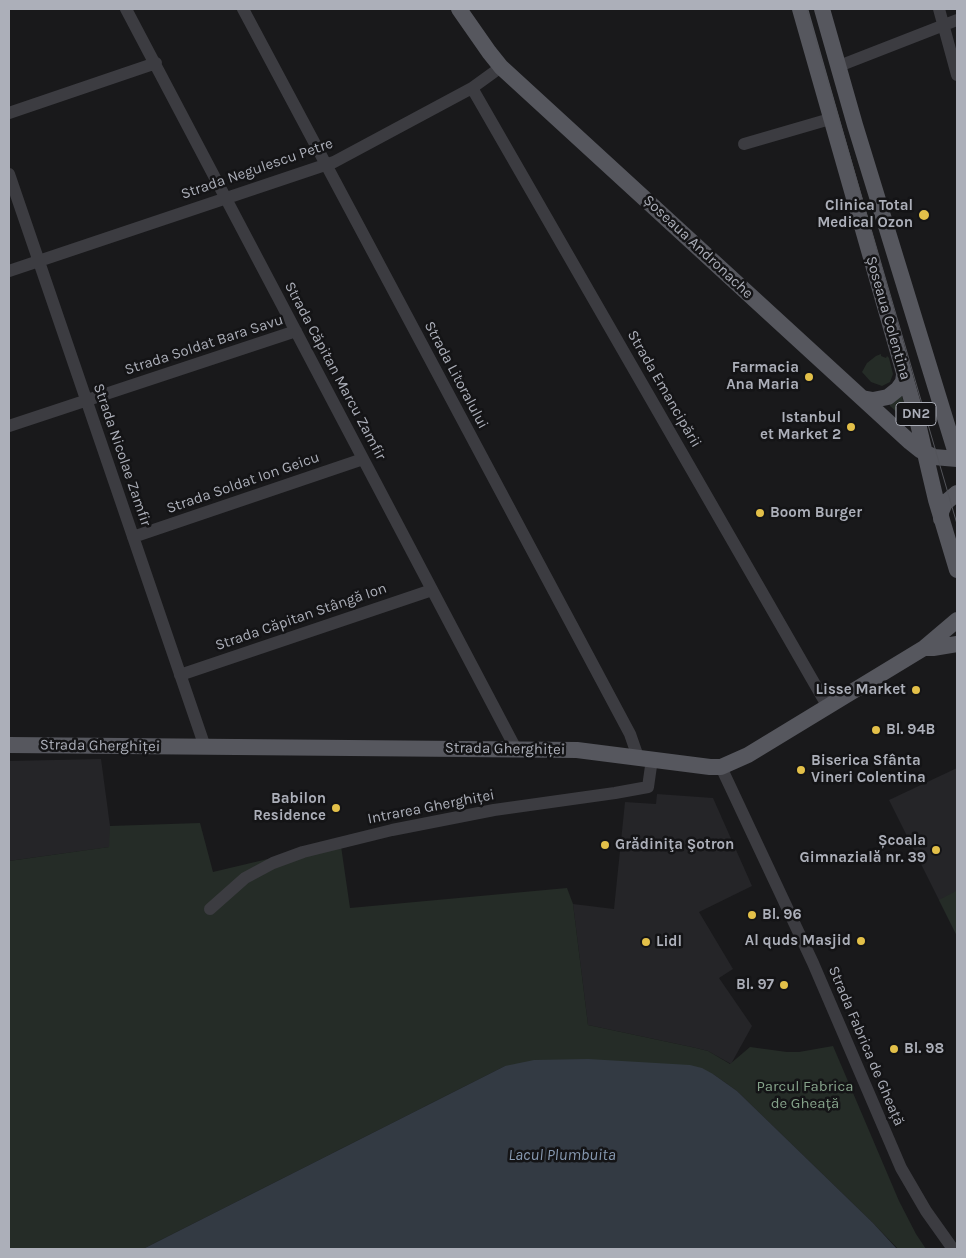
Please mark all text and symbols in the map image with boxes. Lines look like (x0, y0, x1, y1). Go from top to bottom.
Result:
street label: Strada Negulescu Petre (179, 135, 335, 203)
street label: Șoseaua Andronache (639, 191, 757, 303)
place label: Clinica Total Medical Ozon (817, 197, 913, 232)
marker: Clinica Total Medical Ozon (917, 208, 931, 222)
street label: Șoseaua Colentina (862, 254, 914, 382)
street label: Strada Căpitan Marcu Zamfir (280, 279, 390, 463)
street label: Strada Soldat Bara Savu (122, 311, 286, 379)
street label: Strada Litoralului (420, 318, 492, 432)
street label: Strada Emancipării (623, 327, 705, 451)
place label: Farmacia Ana Maria (726, 359, 799, 394)
marker: Farmacia Ana Maria (803, 371, 815, 383)
street label: Strada Nicolae Zamfir (89, 381, 155, 529)
road number: DN2 (896, 402, 936, 426)
place label: Istanbul et Market 2 (760, 409, 841, 444)
marker: Istanbul et Market 2 (845, 421, 857, 433)
street label: Strada Soldat Ion Geicu (164, 448, 322, 518)
place label: Boom Burger (770, 504, 862, 522)
marker: Boom Burger (754, 507, 766, 519)
street label: Strada Căpitan Stângă Ion (213, 579, 389, 655)
place label: Lisse Market (816, 681, 906, 699)
marker: Lisse Market (910, 684, 922, 696)
place label: Bl. 94B (886, 721, 935, 739)
marker: Bl. 94B (870, 724, 882, 736)
street label: Strada Gherghiței (40, 736, 160, 756)
street label: Strada Gherghiței (445, 739, 565, 759)
place label: Biserica Sfânta Vineri Colentina (811, 752, 926, 787)
marker: Biserica Sfânta Vineri Colentina (795, 764, 807, 776)
street label: Intrarea Gherghiței (366, 786, 496, 828)
place label: Babilon Residence (253, 790, 326, 825)
marker: Babilon Residence (330, 802, 342, 814)
place label: Școala Gimnazială nr. 39 (800, 832, 926, 867)
place label: Grădiniţa Şotron (615, 836, 734, 854)
marker: Grădiniţa Şotron (599, 839, 611, 851)
marker: Școala Gimnazială nr. 39 (930, 844, 942, 856)
place label: Bl. 96 (762, 906, 802, 924)
marker: Bl. 96 (746, 909, 758, 921)
place label: Al quds Masjid (745, 932, 851, 950)
place label: Lidl (656, 933, 682, 951)
marker: Al quds Masjid (855, 935, 867, 947)
marker: Lidl (640, 936, 652, 948)
street label: Strada Fabrica de Gheață (824, 963, 908, 1129)
place label: Bl. 97 (736, 976, 774, 994)
marker: Bl. 97 (778, 979, 790, 991)
place label: Bl. 98 (904, 1040, 944, 1058)
marker: Bl. 98 (888, 1043, 900, 1055)
park label: Parcul Fabrica de Gheață (756, 1078, 854, 1113)
water label: Lacul Plumbuita (508, 1145, 616, 1165)

